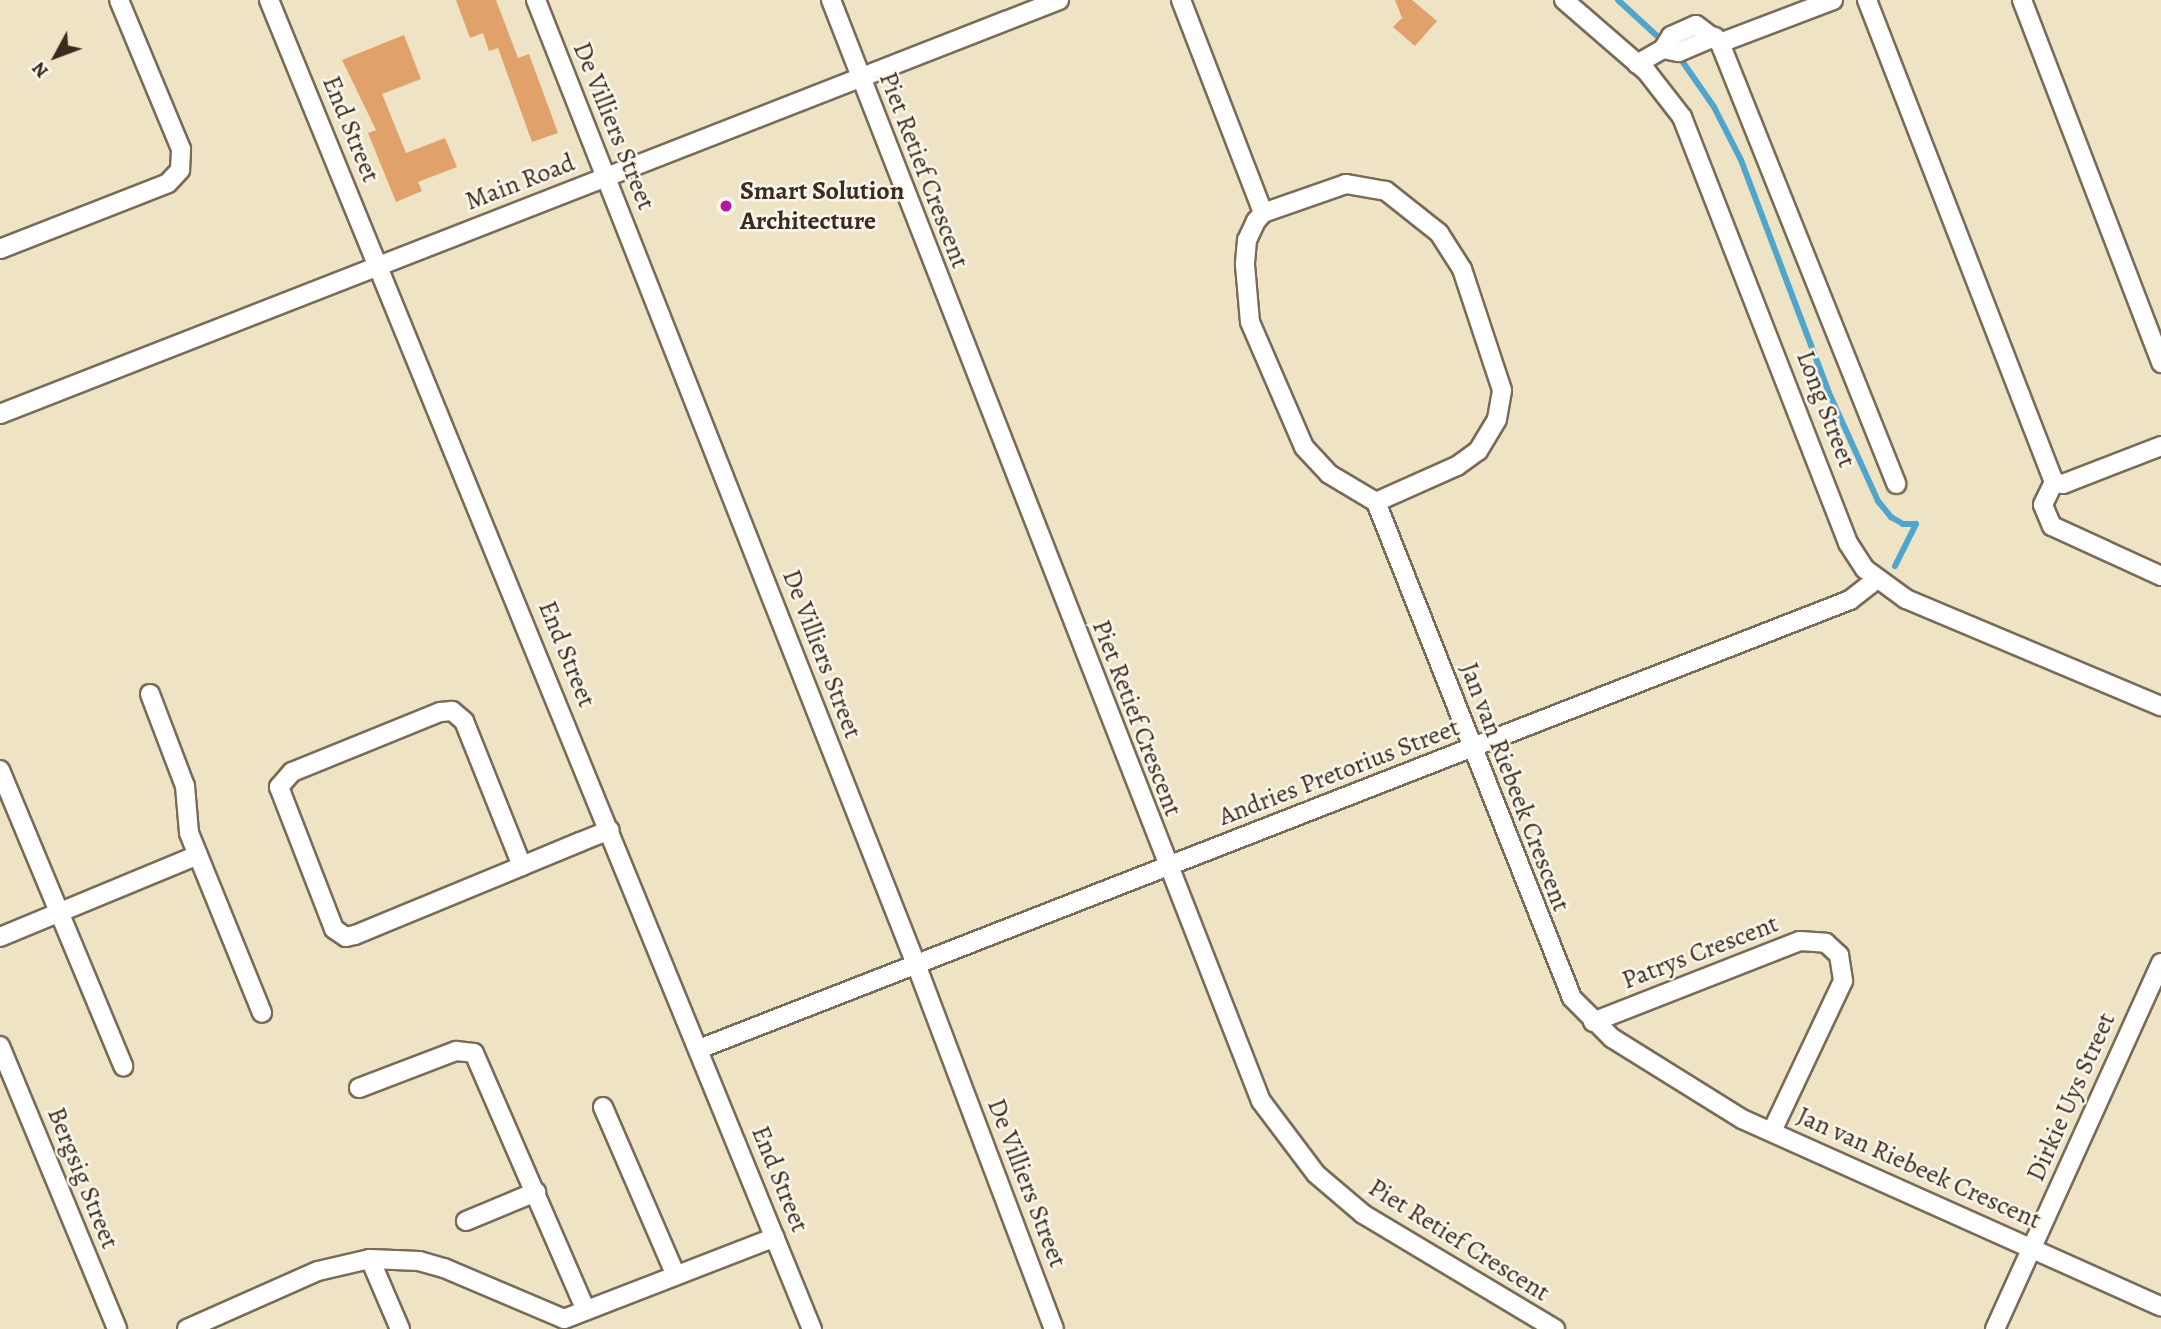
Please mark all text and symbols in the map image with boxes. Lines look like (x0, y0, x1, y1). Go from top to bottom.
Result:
north arrow (21, 21, 91, 91)
street label: De Villiers Street (566, 37, 662, 215)
text: N (26, 56, 55, 84)
street label: Piet Retief Crescent (872, 68, 976, 272)
street label: End Street (316, 71, 386, 187)
street label: Main Road (461, 147, 579, 217)
place label: Smart Solution Architecture (740, 175, 904, 236)
marker: Smart Solution Architecture (718, 198, 734, 214)
street label: Long Street (1789, 346, 1863, 472)
street label: De Villiers Street (775, 565, 869, 743)
street label: End Street (532, 596, 602, 712)
street label: Piet Retief Crescent (1085, 616, 1189, 820)
street label: Jan van Riebeek Crescent (1453, 658, 1577, 916)
street label: Andries Pretorius Street (1214, 712, 1464, 832)
street label: Patrys Crescent (1618, 908, 1782, 996)
street label: Dirkie Uys Street (2020, 1008, 2122, 1186)
street label: De Villiers Street (980, 1094, 1074, 1272)
street label: Jan van Riebeek Crescent (1792, 1100, 2046, 1236)
street label: Bergsig Street (40, 1103, 126, 1253)
street label: End Street (745, 1121, 815, 1237)
street label: Piet Retief Crescent (1363, 1172, 1555, 1308)

